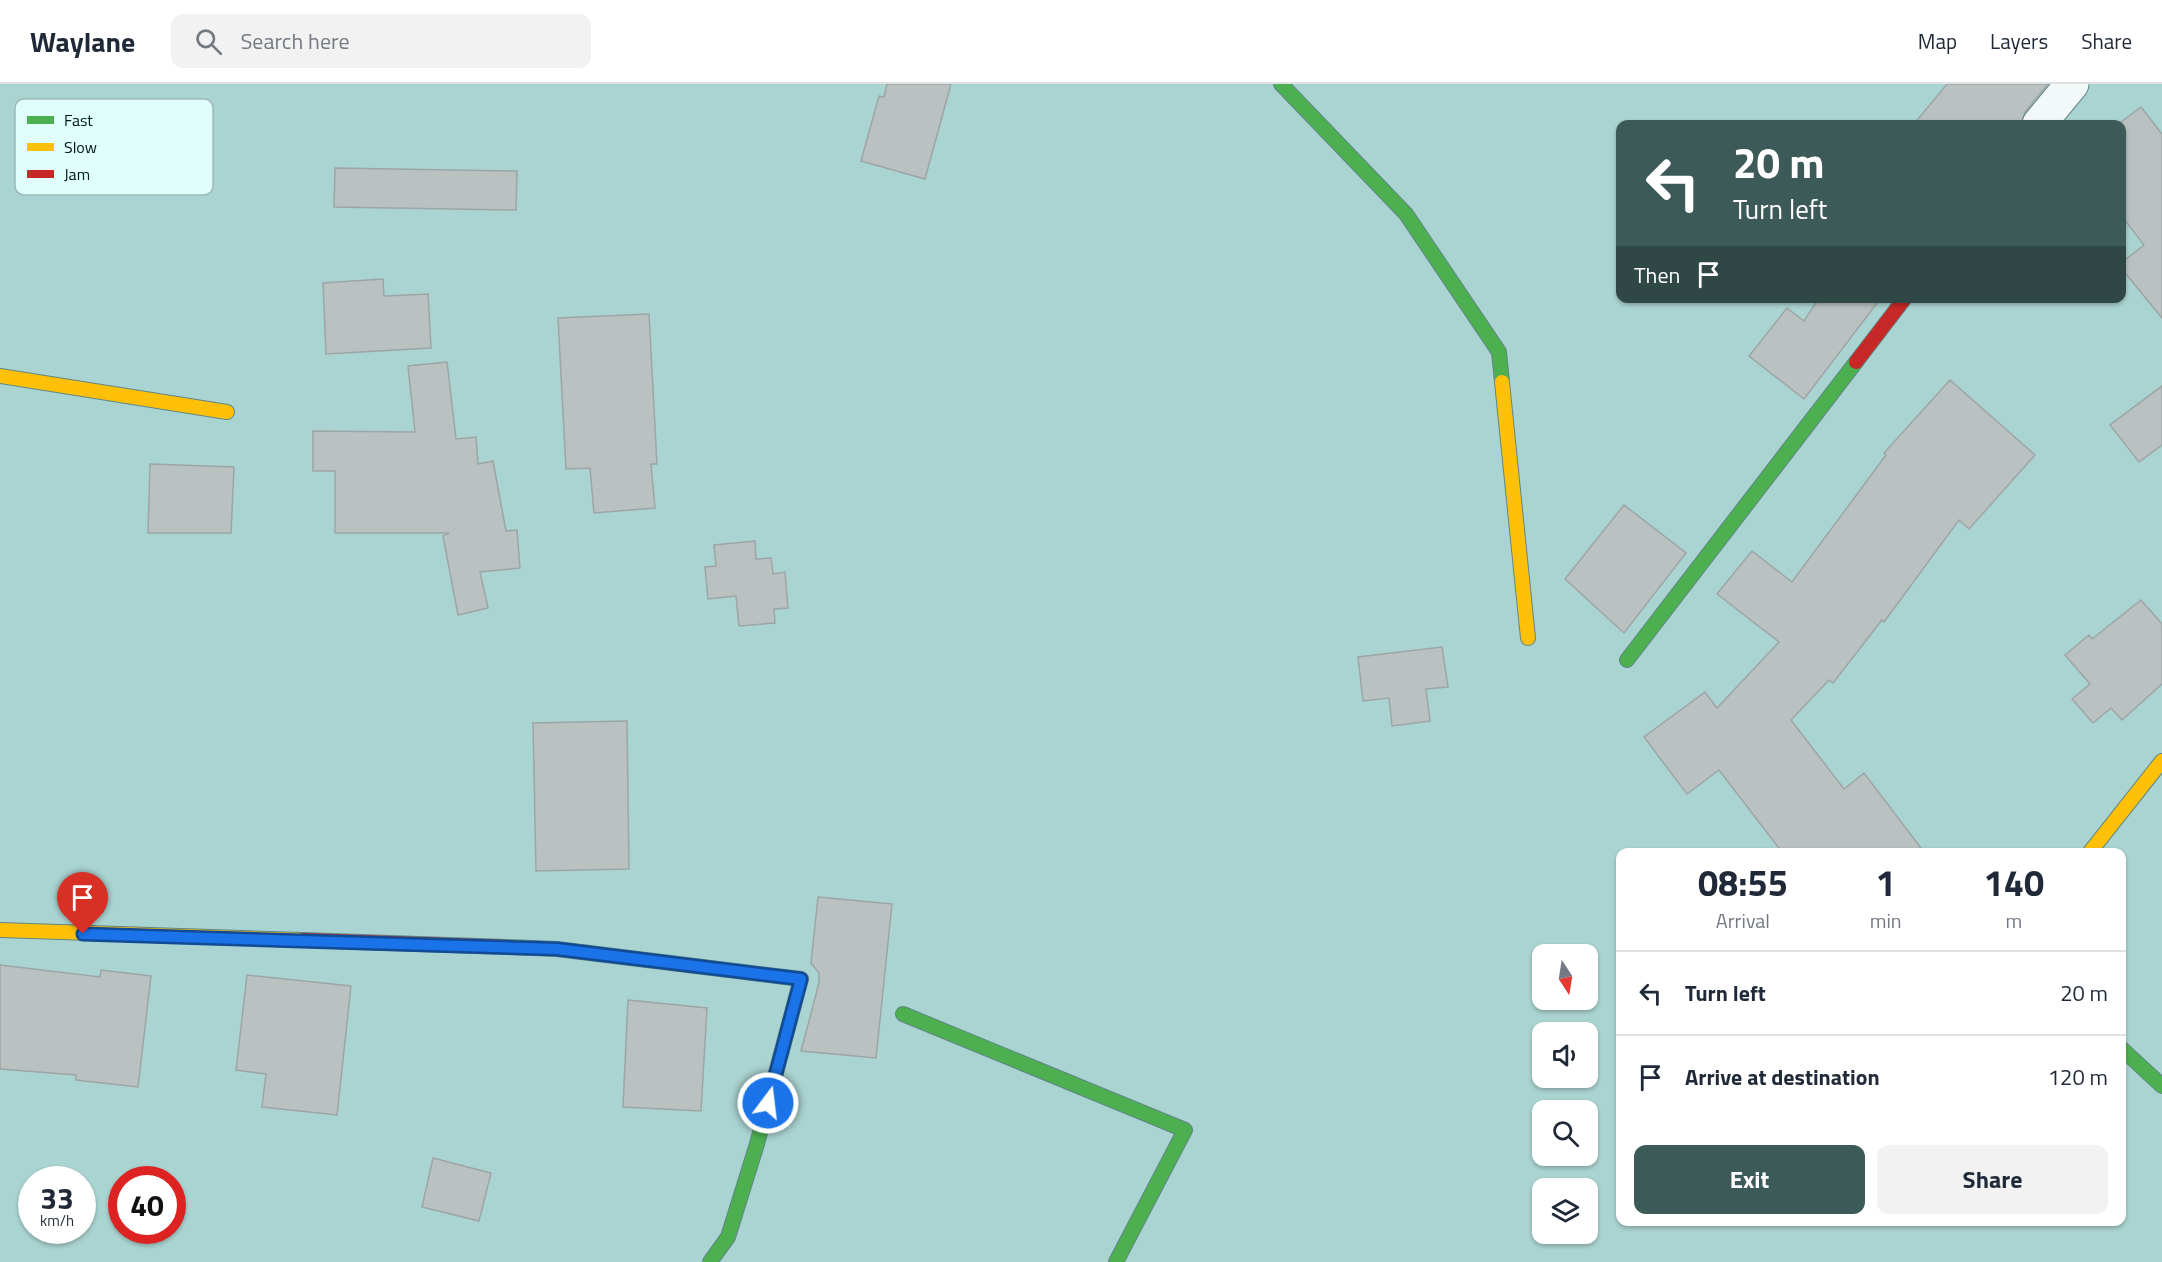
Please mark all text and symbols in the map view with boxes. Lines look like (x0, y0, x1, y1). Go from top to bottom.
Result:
search box (171, 14, 591, 68)
text: Waylane (30, 20, 135, 63)
text: Search here (240, 24, 350, 58)
icon: search (192, 25, 225, 58)
text: Map (1918, 25, 1957, 57)
text: Layers (1990, 25, 2048, 57)
text: Share (2081, 25, 2132, 57)
legend (15, 99, 213, 195)
text: Fast (64, 108, 93, 132)
text: 20 m (1733, 130, 1825, 194)
text: Slow (64, 135, 97, 159)
icon: left (1634, 144, 1712, 222)
text: Jam (64, 162, 90, 186)
text: Turn left (1733, 188, 1827, 229)
text: Then (1634, 258, 1680, 292)
icon: arrive (1692, 258, 1725, 291)
text: 08:55 (1698, 855, 1788, 910)
text: 1 (1876, 855, 1896, 910)
text: 140 (1984, 855, 2044, 910)
pin (57, 872, 108, 934)
icon: arrive (66, 881, 99, 914)
text: Arrival (1716, 905, 1770, 936)
text: min (1870, 905, 1902, 936)
text: m (2005, 905, 2022, 936)
north arrow (1532, 944, 1598, 1010)
map controls (1532, 944, 1598, 1244)
text: Turn left (1685, 976, 1766, 1010)
text: 20 m (2060, 976, 2108, 1010)
icon: left (1634, 977, 1667, 1010)
button: sound (1532, 1022, 1598, 1088)
text: Arrive at destination (1685, 1060, 1880, 1094)
text: 120 m (2048, 1060, 2108, 1094)
icon: arrive (1634, 1061, 1667, 1094)
position arrow (736, 1071, 800, 1135)
button: search (1532, 1100, 1598, 1166)
button: Exit (1634, 1145, 1865, 1214)
button: Share (1877, 1145, 2108, 1214)
speed limit sign: 40 (108, 1166, 186, 1244)
text: 33 (40, 1175, 74, 1221)
button: layers (1532, 1178, 1598, 1244)
text: km/h (40, 1209, 74, 1232)

